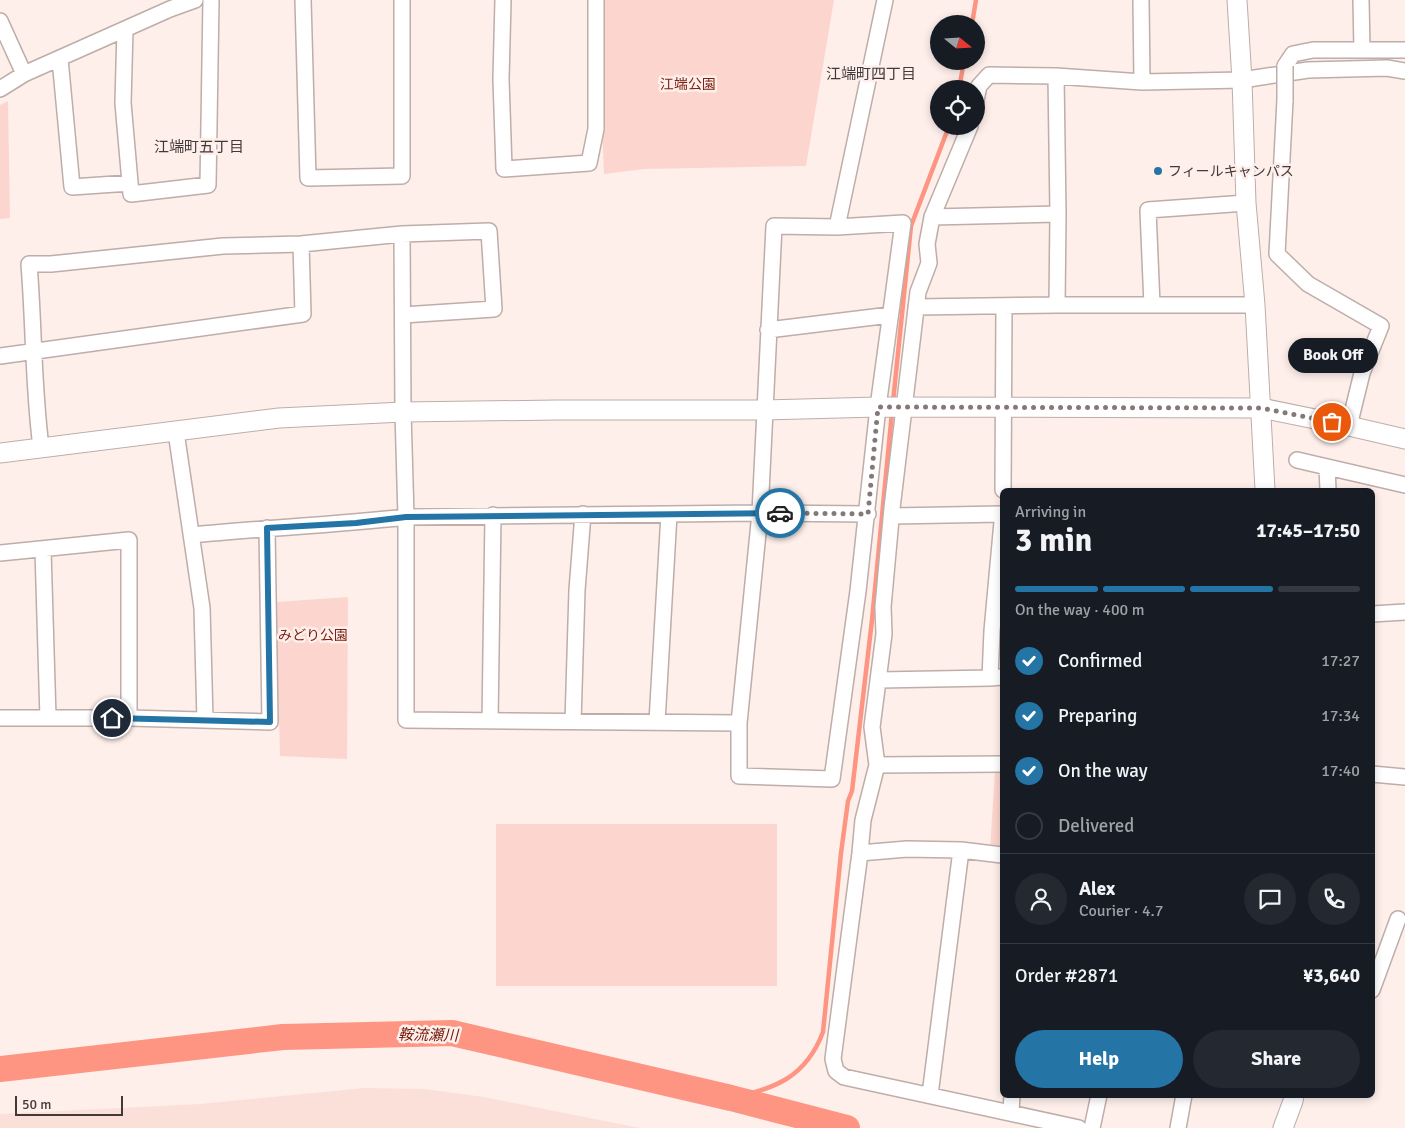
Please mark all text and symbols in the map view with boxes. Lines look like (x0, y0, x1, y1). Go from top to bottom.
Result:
north arrow (930, 15, 985, 70)
map controls (930, 15, 985, 135)
district label: 江端町四丁目 (826, 65, 916, 83)
park label: 江端公園 (660, 76, 716, 93)
button: locate (930, 80, 985, 135)
district label: 江端町五丁目 (154, 138, 244, 156)
place label: フィールキャンパス (1168, 163, 1294, 180)
marker: フィールキャンパス (1152, 165, 1164, 177)
callout: Book Off (1287, 337, 1377, 372)
text: Book Off (1303, 345, 1363, 365)
pin (1311, 401, 1353, 443)
icon: bag (1318, 408, 1346, 436)
courier (755, 488, 805, 538)
icon: car (766, 499, 794, 527)
text: Arriving in (1015, 502, 1086, 522)
text: 17:45–17:50 (1256, 519, 1360, 543)
text: 3 min (1015, 521, 1092, 560)
text: On the way · 400 m (1015, 600, 1145, 620)
park label: みどり公園 (278, 627, 348, 644)
icon: check (1015, 647, 1043, 675)
text: Confirmed (1058, 649, 1142, 673)
text: 17:27 (1321, 651, 1360, 671)
pin (91, 697, 133, 739)
icon: check (1015, 702, 1043, 730)
icon: home (98, 704, 126, 732)
text: Preparing (1058, 704, 1137, 728)
text: 17:34 (1321, 706, 1360, 726)
icon: check (1015, 757, 1043, 785)
text: On the way (1058, 759, 1148, 783)
text: 17:40 (1321, 761, 1360, 781)
text: Delivered (1058, 814, 1134, 838)
button: person (1015, 873, 1067, 925)
button: chat (1244, 873, 1296, 925)
button: phone (1308, 873, 1360, 925)
text: Alex (1079, 877, 1115, 901)
text: Courier · 4.7 (1079, 901, 1163, 921)
text: Order #2871 (1015, 964, 1118, 988)
text: ¥3,640 (1303, 964, 1360, 988)
water label: 鞍流瀬川 (398, 1025, 460, 1045)
button: Help (1015, 1030, 1183, 1088)
button: Share (1193, 1030, 1360, 1088)
scale bar (15, 1093, 122, 1116)
text: 50 m (22, 1096, 51, 1113)

